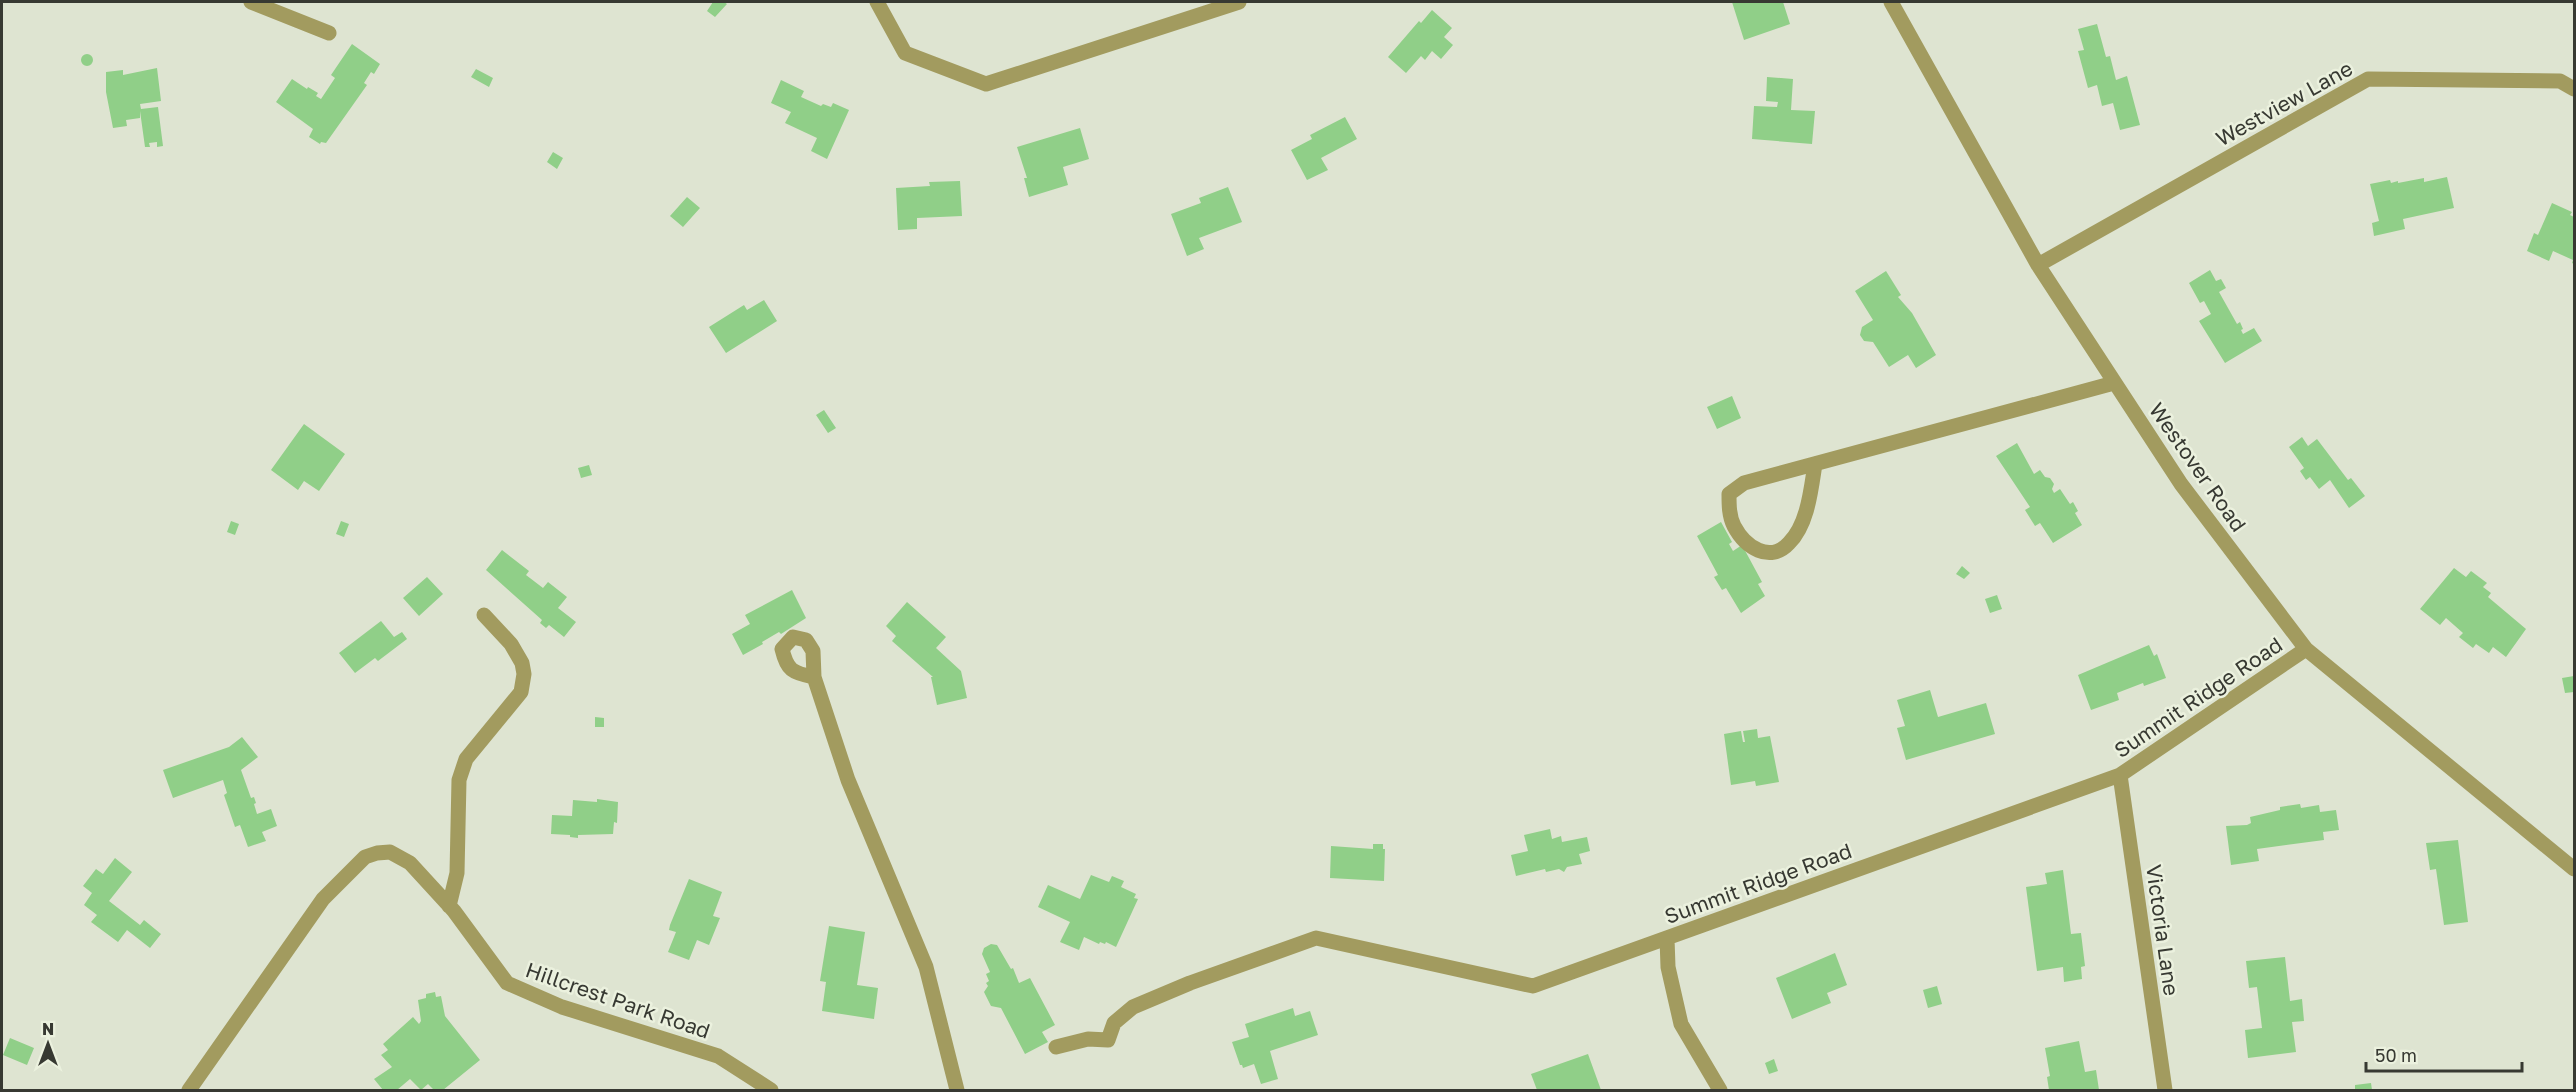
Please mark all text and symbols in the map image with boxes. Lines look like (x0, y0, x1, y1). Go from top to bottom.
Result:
street label: Westview Lane (2211, 55, 2357, 151)
street label: Westover Road (2144, 397, 2252, 537)
street label: Summit Ridge Road (2109, 631, 2287, 763)
street label: Summit Ridge Road (1661, 837, 1855, 929)
street label: Victoria Lane (2141, 863, 2185, 997)
street label: Hillcrest Park Road (522, 956, 714, 1044)
north arrow (18, 1014, 78, 1074)
text: N (42, 1019, 54, 1039)
scale bar (2366, 1035, 2522, 1073)
text: 50 m (2375, 1044, 2417, 1066)

